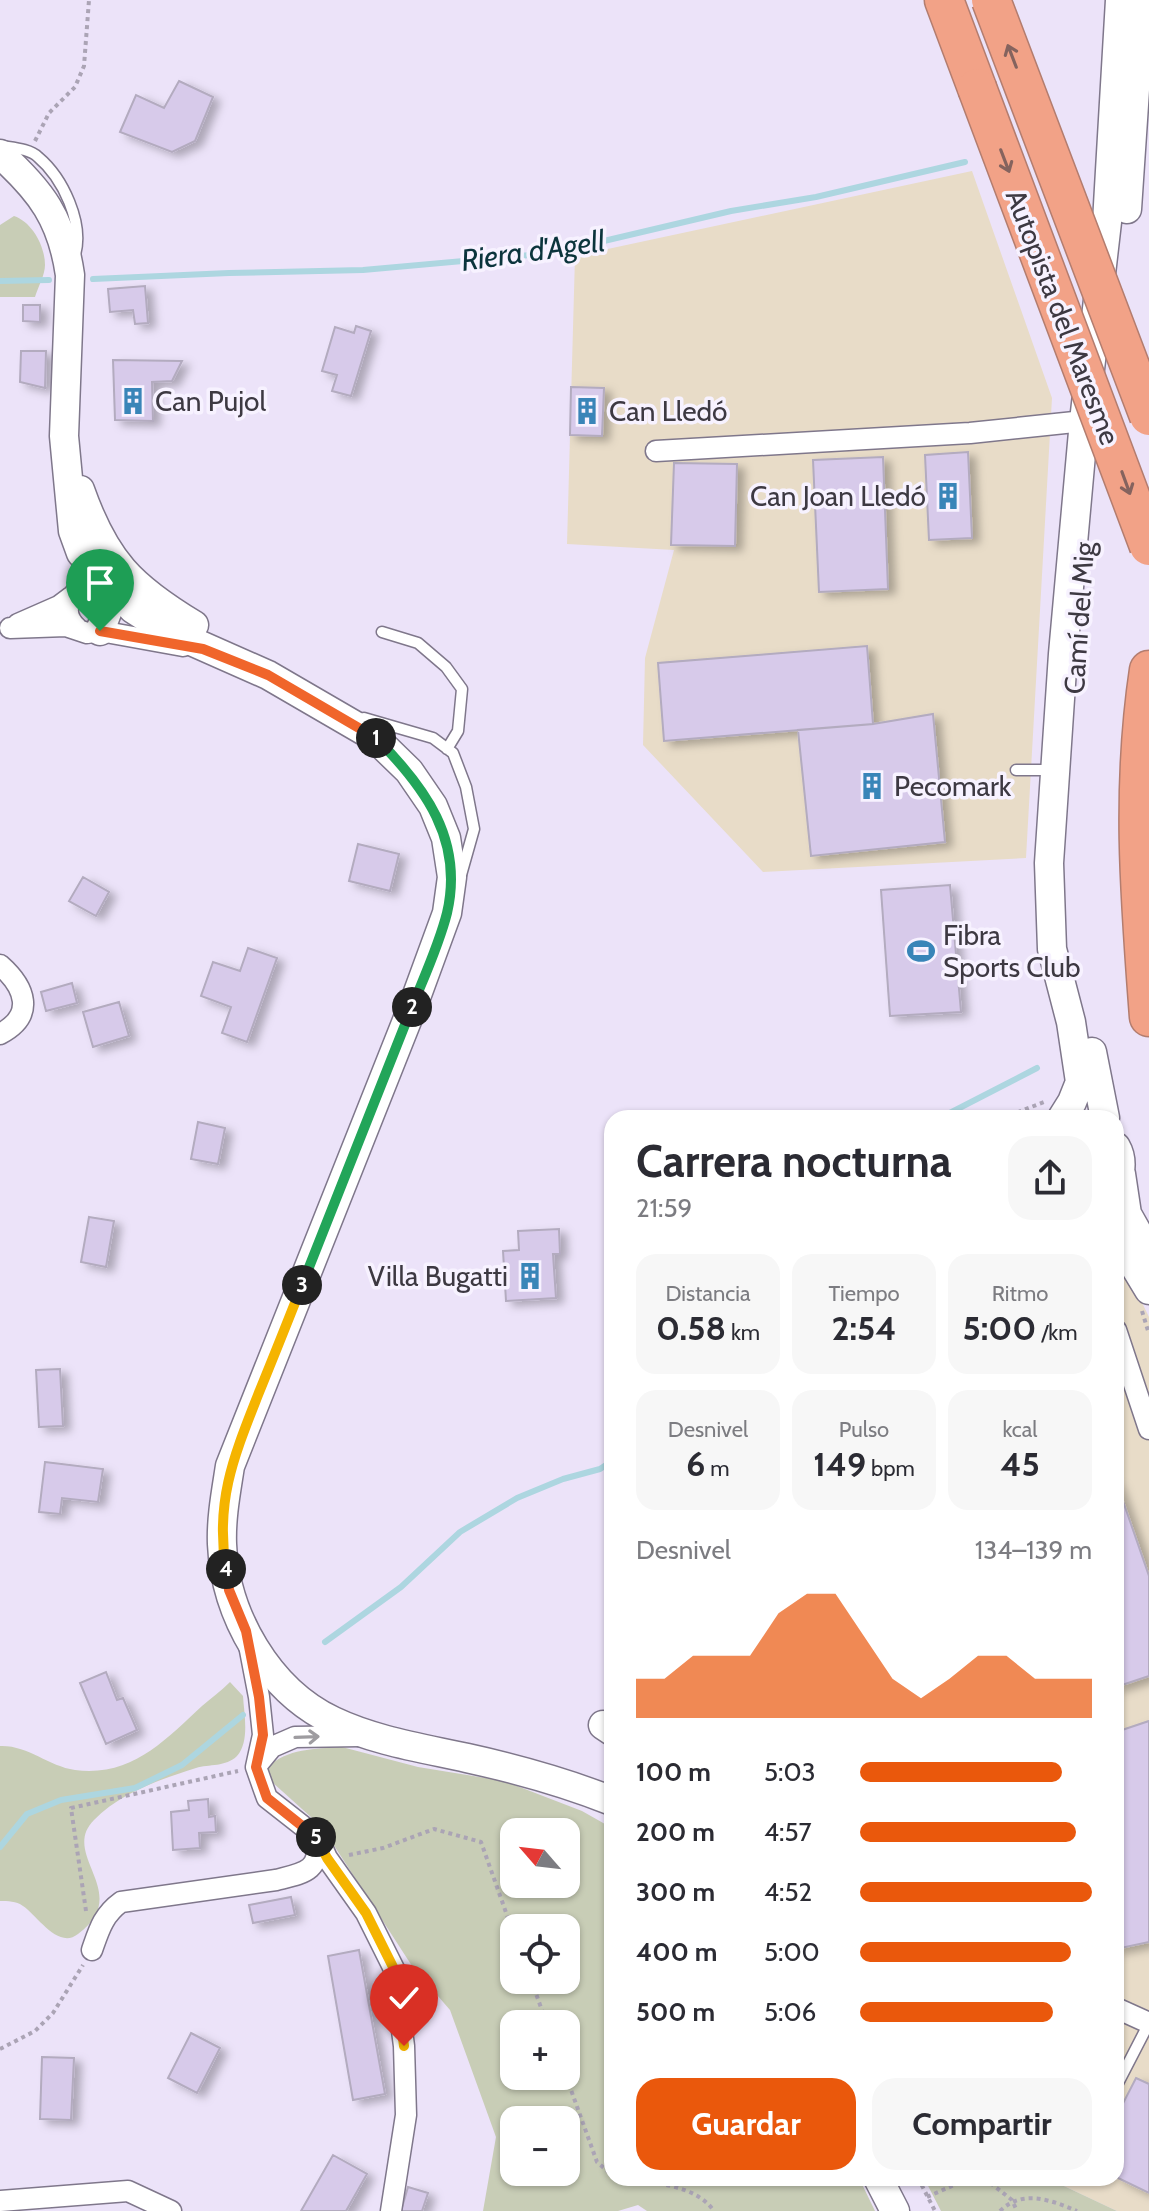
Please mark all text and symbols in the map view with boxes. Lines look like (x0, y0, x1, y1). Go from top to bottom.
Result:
one-way arrow (1004, 44, 1018, 69)
one-way arrow (999, 148, 1013, 173)
street label: Autopista del Maresme (999, 185, 1127, 449)
water label: Riera d'Agell (459, 222, 607, 279)
place label: Can Pujol (155, 384, 266, 418)
building icon: Can Pujol (118, 386, 148, 416)
place label: Can Lledó (609, 394, 727, 428)
building icon: Can Lledó (572, 396, 602, 426)
one-way arrow (1120, 470, 1134, 495)
place label: Can Joan Lledó (750, 479, 926, 513)
building icon: Can Joan Lledó (933, 481, 963, 511)
street label: Camí del Mig (1057, 540, 1101, 695)
pin (66, 549, 134, 631)
icon: arrive (78, 561, 122, 605)
pin: 1 (356, 718, 396, 758)
text: 1 (372, 724, 380, 751)
place label: Pecomark (894, 769, 1012, 803)
building icon: Pecomark (857, 771, 887, 801)
place label: Fibra Sports Club (943, 918, 1080, 984)
sports icon: Fibra Sports Club (906, 936, 936, 966)
pin: 2 (392, 987, 432, 1027)
text: 2 (406, 993, 418, 1020)
text: Carrera nocturna (636, 1135, 952, 1188)
button: share (1008, 1136, 1092, 1220)
text: 21:59 (636, 1192, 692, 1224)
place label: Villa Bugatti (368, 1259, 508, 1293)
building icon: Villa Bugatti (515, 1261, 545, 1291)
pin: 3 (282, 1265, 322, 1305)
text: 3 (296, 1271, 308, 1298)
text: Distancia (665, 1280, 751, 1307)
text: Tiempo (828, 1280, 900, 1307)
text: Ritmo (992, 1280, 1048, 1307)
text: 0.58 (656, 1307, 726, 1349)
text: 2:54 (832, 1307, 896, 1349)
text: 5:00 (962, 1307, 1036, 1349)
text: km (726, 1319, 760, 1346)
text: /km (1036, 1319, 1078, 1346)
text: Desnivel (668, 1416, 748, 1443)
text: Pulso (839, 1416, 889, 1443)
text: kcal (1002, 1416, 1038, 1443)
text: 6 (686, 1443, 705, 1485)
text: 149 (813, 1443, 866, 1485)
text: 45 (1000, 1443, 1040, 1485)
text: m (705, 1455, 730, 1482)
text: bpm (866, 1455, 915, 1482)
text: Desnivel (636, 1534, 731, 1566)
text: 134–139 m (975, 1534, 1092, 1566)
pin: 4 (206, 1549, 246, 1589)
text: 4 (219, 1555, 233, 1582)
one-way arrow (293, 1729, 320, 1744)
text: 100 m (636, 1756, 711, 1788)
text: 5:03 (764, 1756, 816, 1788)
text: 200 m (636, 1816, 715, 1848)
text: 4:57 (764, 1816, 812, 1848)
pin: 5 (296, 1817, 336, 1857)
north arrow (500, 1818, 580, 1898)
map controls (500, 1818, 580, 2186)
text: 5 (310, 1823, 322, 1850)
text: 300 m (636, 1876, 715, 1908)
text: 4:52 (764, 1876, 812, 1908)
button: locate (500, 1914, 580, 1994)
text: 400 m (636, 1936, 717, 1968)
text: 5:00 (764, 1936, 820, 1968)
pin (370, 1964, 438, 2046)
icon: check (382, 1976, 426, 2020)
text: 500 m (636, 1996, 715, 2028)
text: 5:06 (764, 1996, 816, 2028)
button: + (500, 2010, 580, 2090)
button: Guardar (636, 2078, 856, 2170)
button: Compartir (872, 2078, 1092, 2170)
button: − (500, 2106, 580, 2186)

